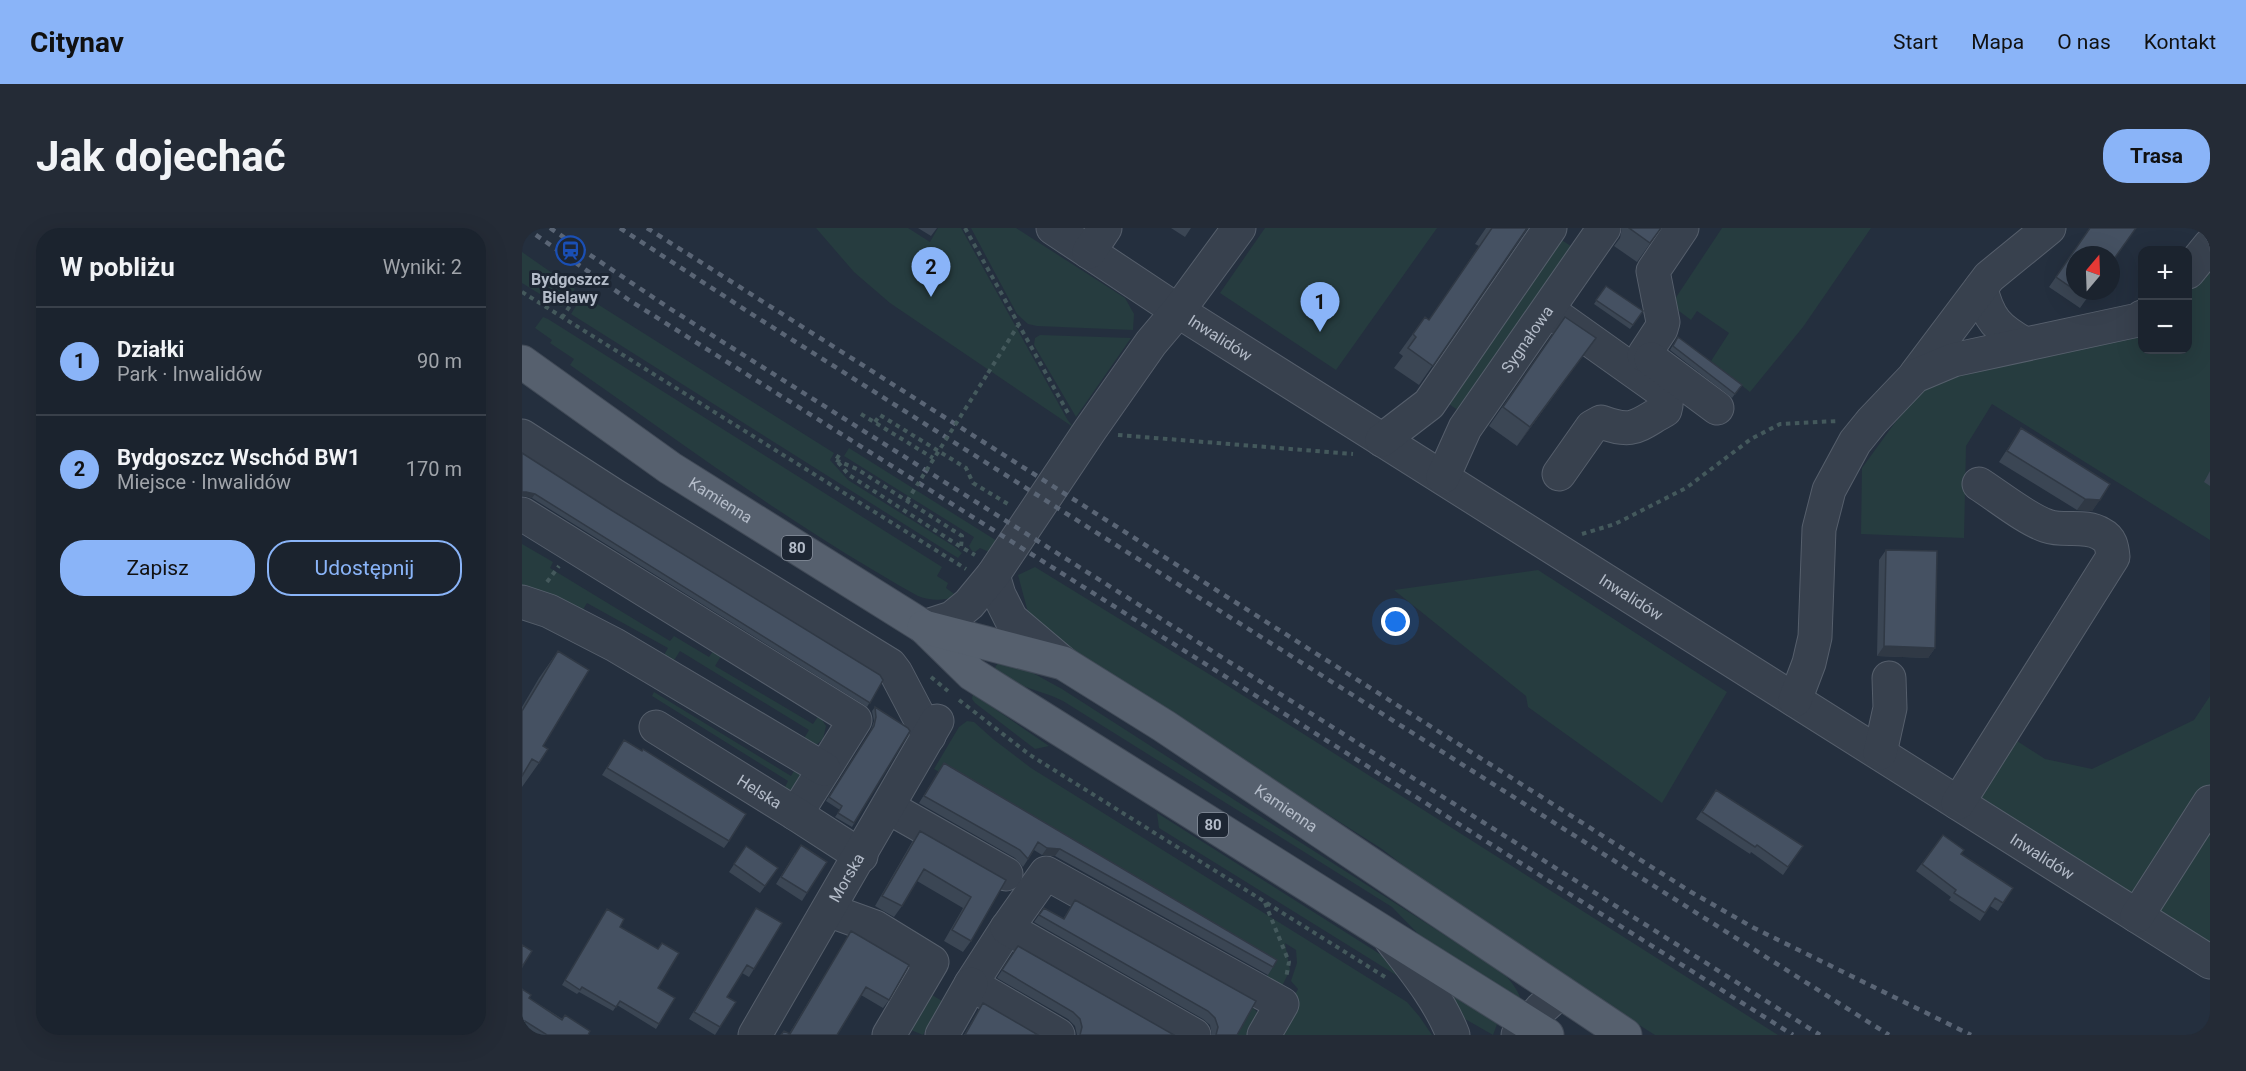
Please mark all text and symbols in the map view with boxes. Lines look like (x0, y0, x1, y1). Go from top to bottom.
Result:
text: Citynav (30, 26, 124, 59)
text: Start (1893, 30, 1938, 54)
text: Mapa (1971, 30, 2024, 54)
text: O nas (2057, 30, 2111, 54)
text: Kontakt (2144, 30, 2216, 54)
button: Trasa (2103, 129, 2210, 183)
text: Jak dojechać (36, 132, 286, 181)
station icon: Bydgoszcz Bielawy (554, 235, 586, 267)
north arrow (2066, 246, 2120, 300)
map controls (2138, 246, 2192, 354)
button: + (2138, 246, 2192, 300)
pin: 2 (912, 248, 950, 297)
text: W pobliżu (60, 252, 175, 282)
text: Wyniki: 2 (383, 255, 462, 279)
place label: Bydgoszcz Bielawy (531, 270, 609, 307)
pin: 1 (1300, 282, 1340, 332)
button: − (2138, 300, 2192, 354)
street label: Sygnałowa (1497, 302, 1557, 376)
street label: Inwalidów (1185, 310, 1256, 365)
text: Działki (117, 337, 184, 362)
text: 1 (74, 349, 85, 373)
text: 90 m (417, 349, 462, 373)
text: Park · Inwalidów (117, 362, 262, 386)
text: Bydgoszcz Wschód BW1 (117, 445, 360, 470)
text: 2 (74, 457, 85, 481)
text: 170 m (406, 457, 462, 481)
text: Miejsce · Inwalidów (117, 470, 291, 494)
street label: Kamienna (685, 473, 756, 527)
road number: 80 (782, 536, 812, 560)
button: Zapisz (60, 540, 255, 596)
button: Udostępnij (267, 540, 462, 596)
street label: Inwalidów (1596, 570, 1667, 624)
your location (1381, 607, 1410, 636)
street label: Helska (734, 770, 785, 812)
street label: Kamienna (1251, 780, 1321, 836)
road number: 80 (1198, 813, 1228, 837)
street label: Inwalidów (2007, 829, 2078, 883)
street label: Morska (825, 850, 868, 905)

